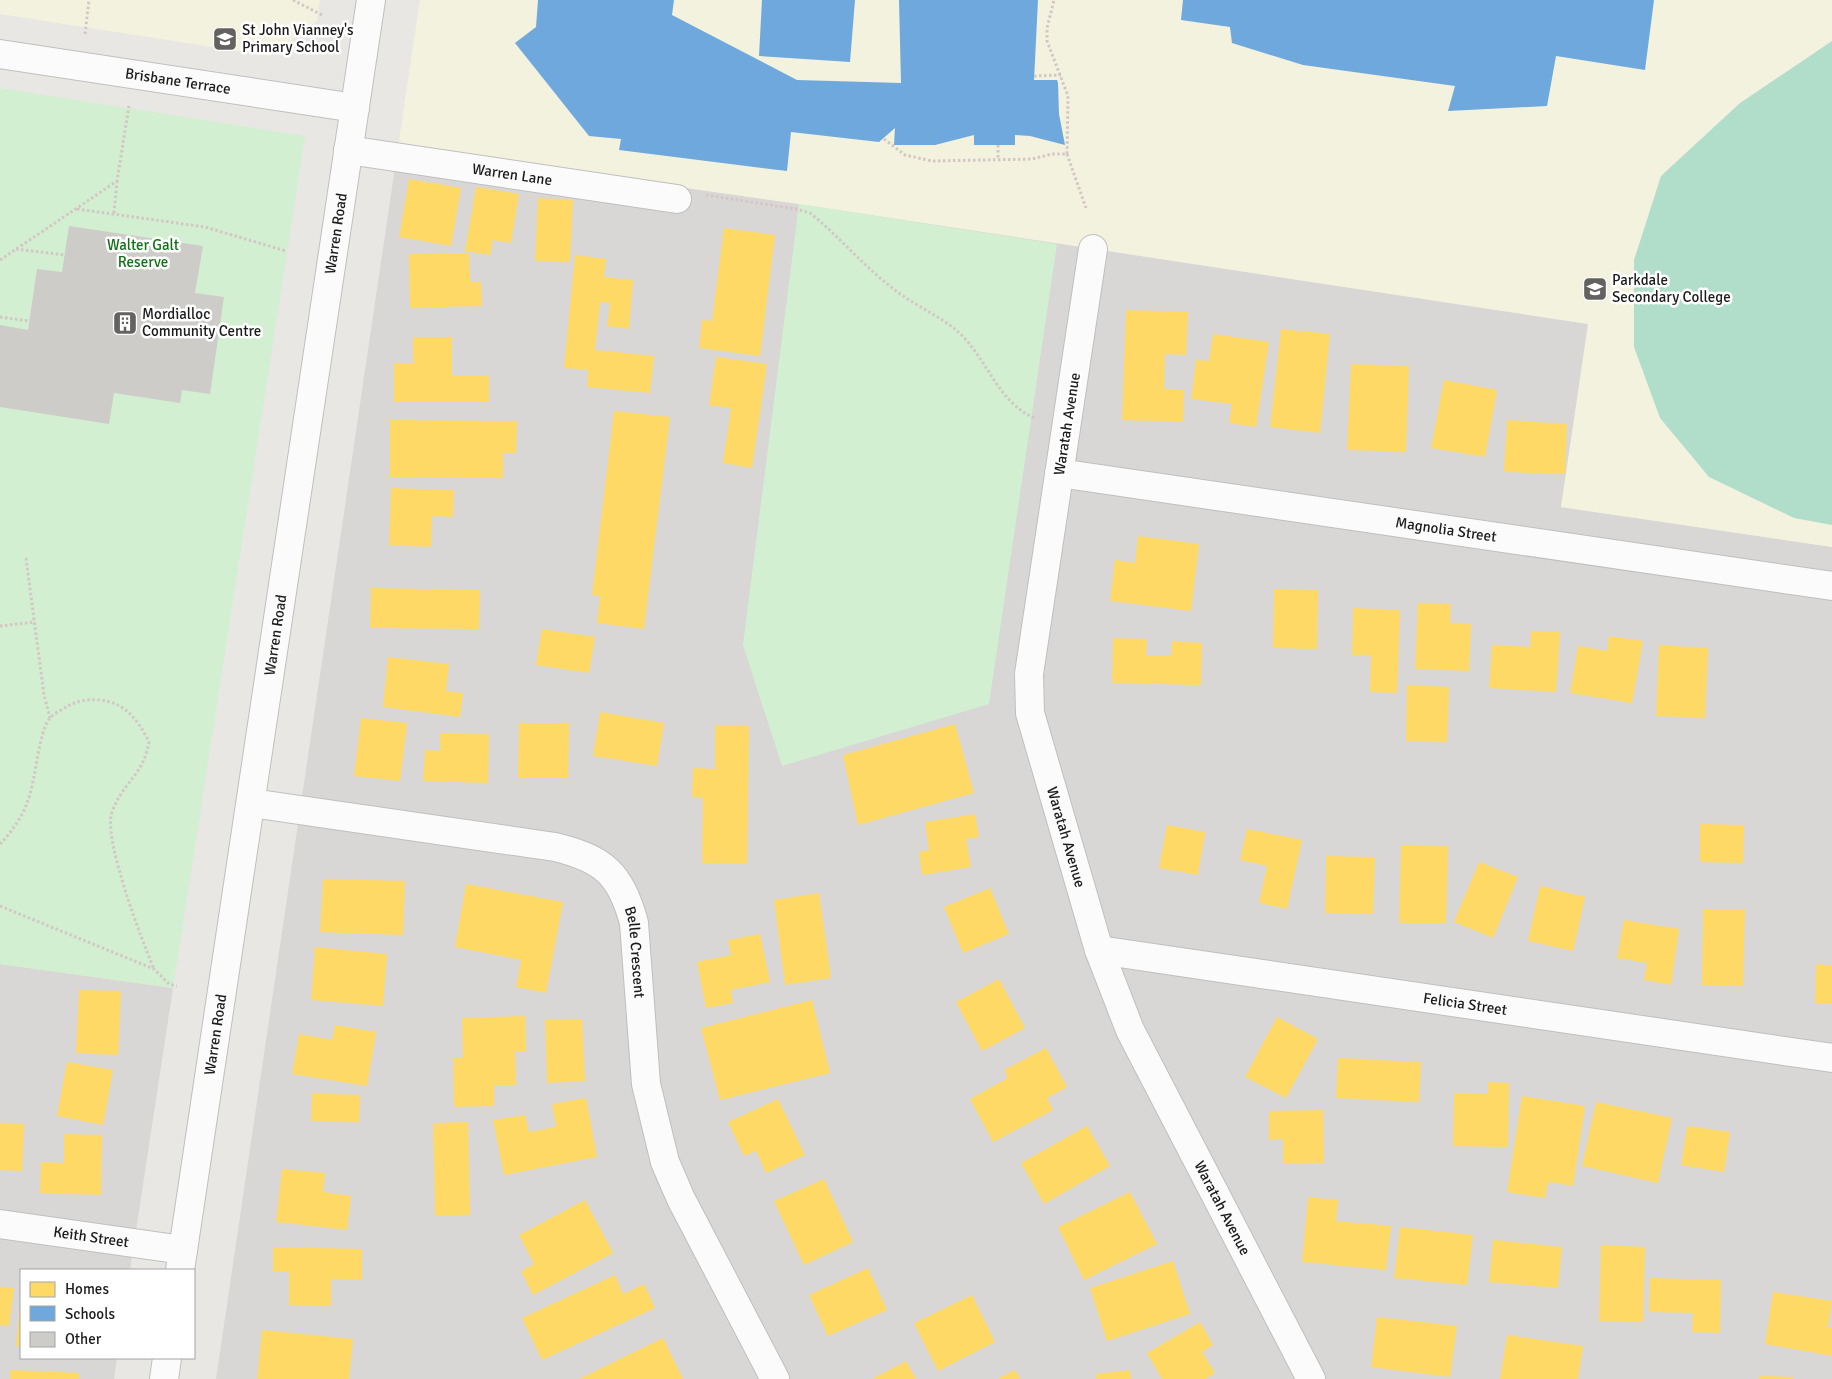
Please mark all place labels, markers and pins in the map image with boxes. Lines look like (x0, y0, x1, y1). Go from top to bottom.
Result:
place label: St John Vianney's Primary School (242, 21, 354, 56)
school or university icon: St John Vianney's Primary School (212, 26, 238, 52)
place label: Parkdale Secondary College (1612, 271, 1731, 306)
school or university icon: Parkdale Secondary College (1582, 276, 1608, 302)
place label: Mordialloc Community Centre (142, 305, 261, 340)
building icon: Mordialloc Community Centre (112, 310, 138, 336)

